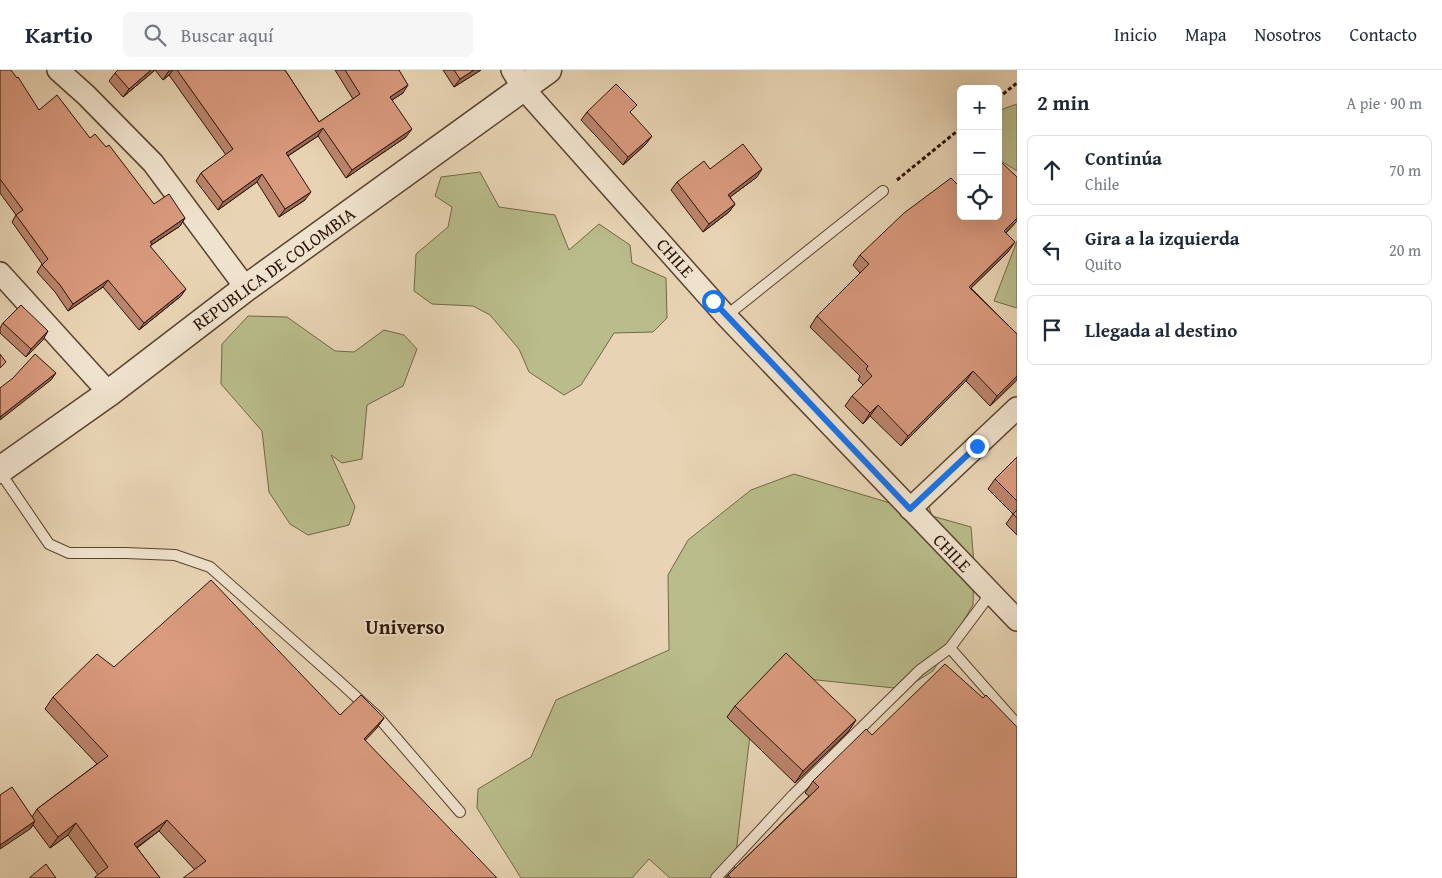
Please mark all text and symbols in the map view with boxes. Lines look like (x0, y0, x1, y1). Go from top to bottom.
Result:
search box (123, 12, 473, 57)
text: Kartio (25, 17, 93, 52)
icon: search (141, 21, 169, 49)
text: Buscar aquí (181, 21, 273, 49)
text: Inicio (1114, 21, 1157, 48)
text: Mapa (1185, 21, 1226, 48)
text: Nosotros (1254, 21, 1322, 48)
text: Contacto (1350, 21, 1417, 48)
map controls (957, 85, 1002, 220)
button: + (957, 85, 1002, 130)
text: 2 min (1037, 87, 1089, 118)
text: A pie · 90 m (1346, 91, 1422, 115)
button: − (957, 130, 1002, 175)
text: Continúa (1085, 144, 1162, 172)
icon: ahead (1038, 156, 1066, 184)
text: 70 m (1389, 158, 1421, 182)
text: Chile (1085, 172, 1119, 196)
button: locate (957, 175, 1002, 220)
street label: REPUBLICA DE COLOMBIA (187, 200, 361, 337)
text: Gira a la izquierda (1085, 224, 1240, 252)
street label: CHILE (650, 232, 701, 283)
icon: left (1038, 236, 1066, 264)
text: 20 m (1389, 238, 1421, 262)
text: Quito (1085, 252, 1122, 276)
route start (702, 290, 725, 313)
icon: arrive (1038, 316, 1066, 344)
text: Llegada al destino (1085, 316, 1237, 344)
route end (966, 435, 989, 458)
street label: CHILE (927, 527, 978, 578)
district label: Universo (365, 612, 445, 641)

